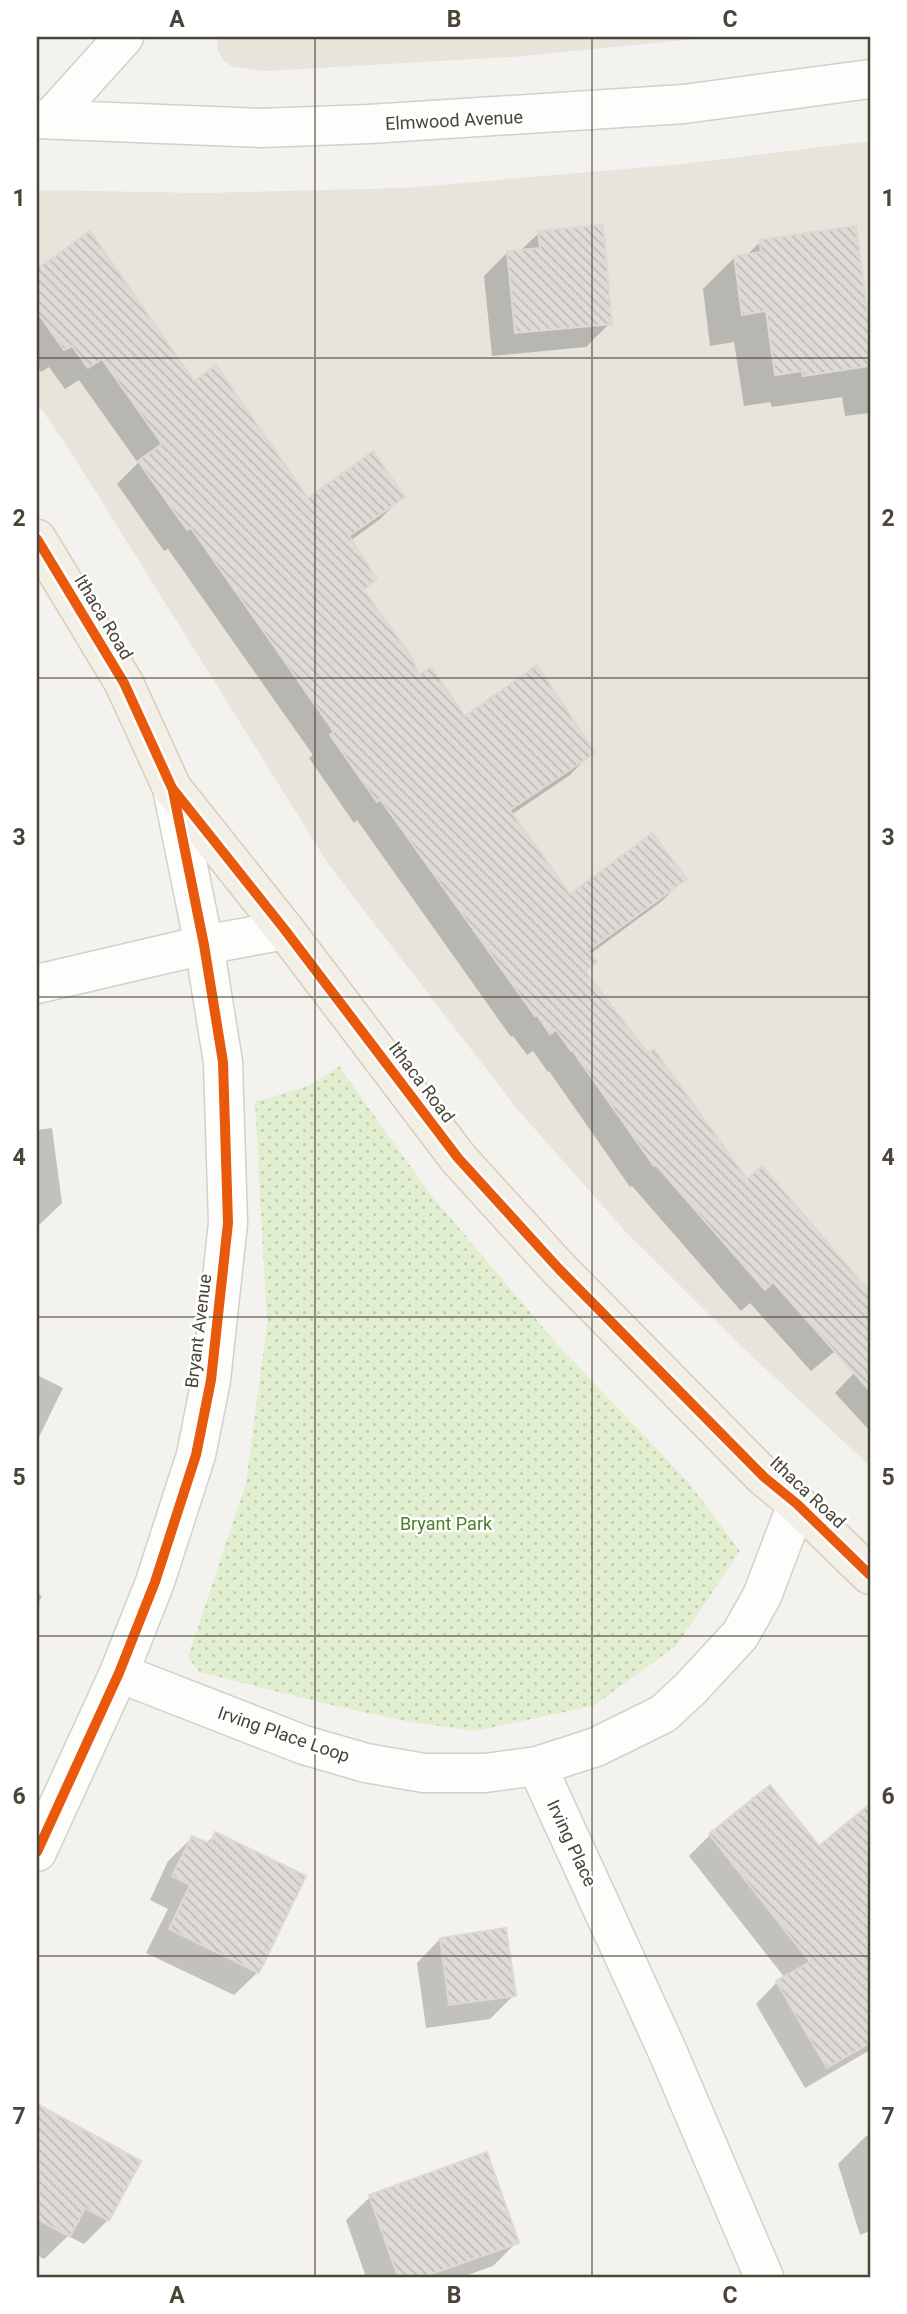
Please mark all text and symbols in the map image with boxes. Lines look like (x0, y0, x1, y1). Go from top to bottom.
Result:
text: A (169, 6, 185, 33)
text: B (447, 6, 461, 33)
text: C (722, 6, 738, 33)
street label: Elmwood Avenue (385, 106, 523, 134)
text: 1 (12, 185, 26, 212)
text: 1 (881, 185, 895, 212)
text: 2 (12, 505, 26, 532)
text: 2 (881, 505, 895, 532)
street label: Ithaca Road (70, 571, 138, 663)
text: 3 (12, 824, 26, 851)
text: 3 (881, 824, 895, 851)
street label: Ithaca Road (385, 1038, 459, 1126)
text: 4 (12, 1144, 26, 1171)
text: 4 (881, 1144, 895, 1171)
street label: Bryant Avenue (181, 1273, 215, 1389)
street label: Ithaca Road (766, 1452, 850, 1532)
text: 5 (12, 1464, 26, 1491)
text: 5 (881, 1464, 895, 1491)
park label: Bryant Park (400, 1513, 493, 1534)
street label: Irving Place Loop (215, 1702, 353, 1766)
text: 6 (12, 1783, 26, 1810)
text: 6 (881, 1783, 895, 1810)
street label: Irving Place (543, 1796, 601, 1890)
text: 7 (12, 2103, 26, 2130)
text: 7 (881, 2103, 895, 2130)
text: A (169, 2282, 185, 2309)
text: B (447, 2282, 461, 2309)
text: C (722, 2282, 738, 2309)

